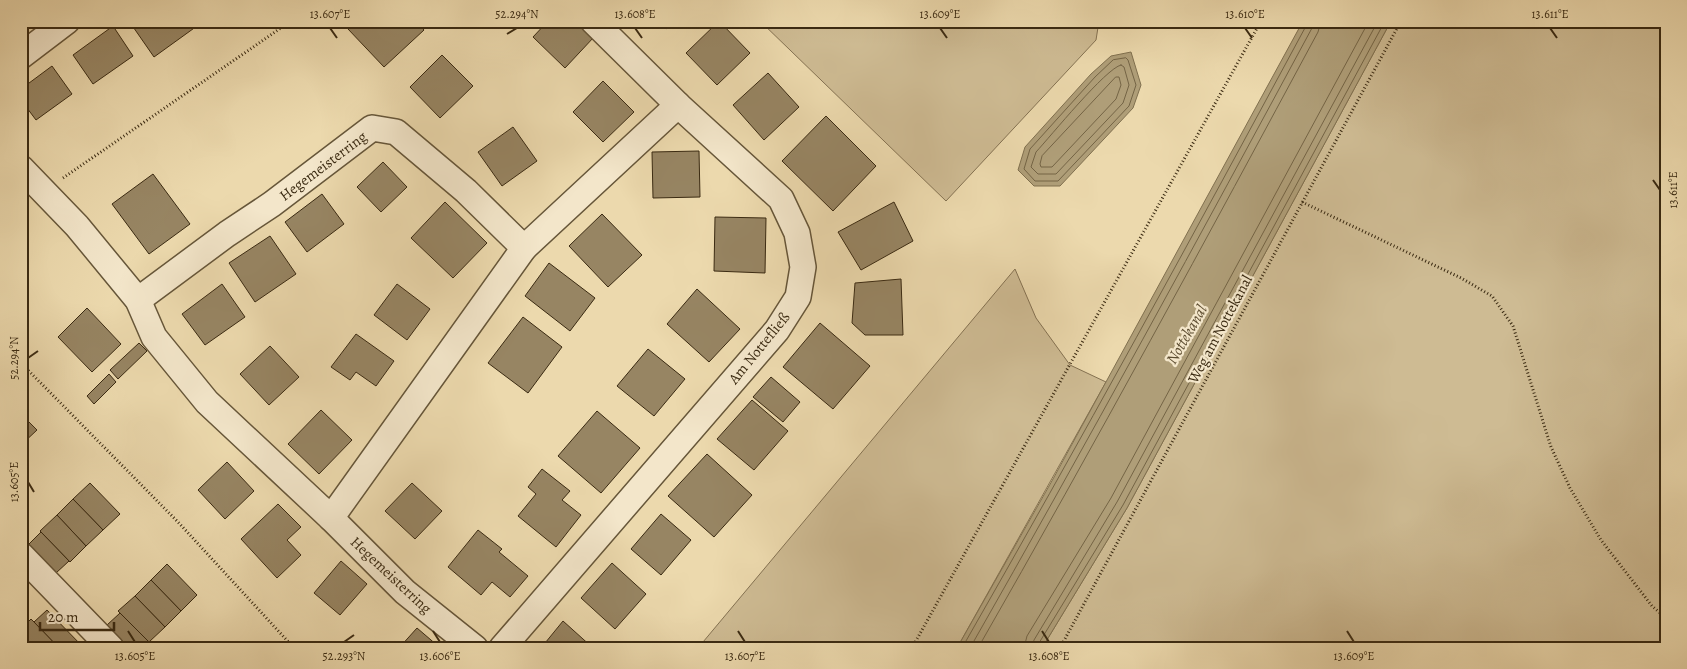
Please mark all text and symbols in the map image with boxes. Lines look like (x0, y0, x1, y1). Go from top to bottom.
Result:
text: 13.607°E (310, 6, 350, 22)
text: 52.294°N (495, 6, 539, 22)
text: 13.608°E (614, 6, 656, 22)
text: 13.609°E (920, 6, 960, 22)
text: 13.610°E (1225, 6, 1265, 22)
text: 13.611°E (1531, 6, 1569, 22)
street label: Hegemeisterring (275, 126, 371, 205)
text: 13.611°E (1665, 171, 1681, 209)
street label: Weg am Nottekanal (1184, 272, 1256, 386)
water label: Nottekanal (1161, 301, 1211, 367)
street label: Am Nottefließ (723, 308, 794, 389)
text: 52.294°N (6, 336, 22, 380)
text: 13.605°E (6, 462, 22, 502)
street label: Hegemeisterring (346, 532, 436, 618)
scale bar (40, 599, 114, 631)
text: 20 m (48, 607, 79, 627)
text: 13.605°E (115, 648, 155, 664)
text: 52.293°N (323, 648, 366, 664)
text: 13.606°E (420, 648, 460, 664)
text: 13.607°E (725, 648, 765, 664)
text: 13.608°E (1028, 648, 1070, 664)
text: 13.609°E (1334, 648, 1374, 664)

